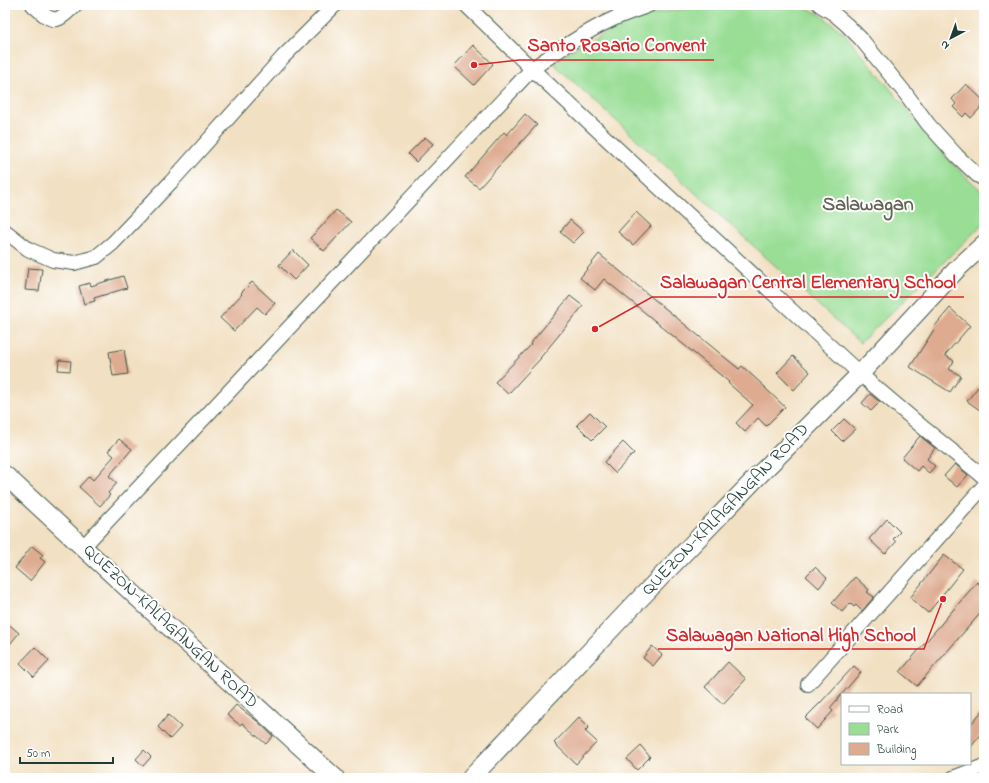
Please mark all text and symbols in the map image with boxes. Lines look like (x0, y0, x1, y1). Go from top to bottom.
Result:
north arrow (931, 18, 971, 58)
callout: Santo Rosario Convent (519, 29, 714, 60)
text: Santo Rosario Convent (528, 33, 707, 60)
text: N (937, 36, 953, 53)
district label: Salawagan (822, 191, 914, 221)
callout: Salawagan Central Elementary School (652, 266, 964, 297)
text: Salawagan Central Elementary School (660, 270, 956, 299)
street label: QUEZON-KALAGANGAN ROAD (636, 418, 816, 602)
street label: QUEZON-KALAGANGAN ROAD (76, 539, 264, 715)
callout: Salawagan National High School (658, 618, 924, 649)
text: Salawagan National High School (666, 623, 916, 652)
legend (841, 693, 971, 765)
text: Road (877, 701, 903, 719)
text: Park (877, 721, 899, 739)
scale bar (20, 739, 113, 765)
text: Building (876, 741, 916, 760)
text: 50 m (26, 745, 50, 763)

